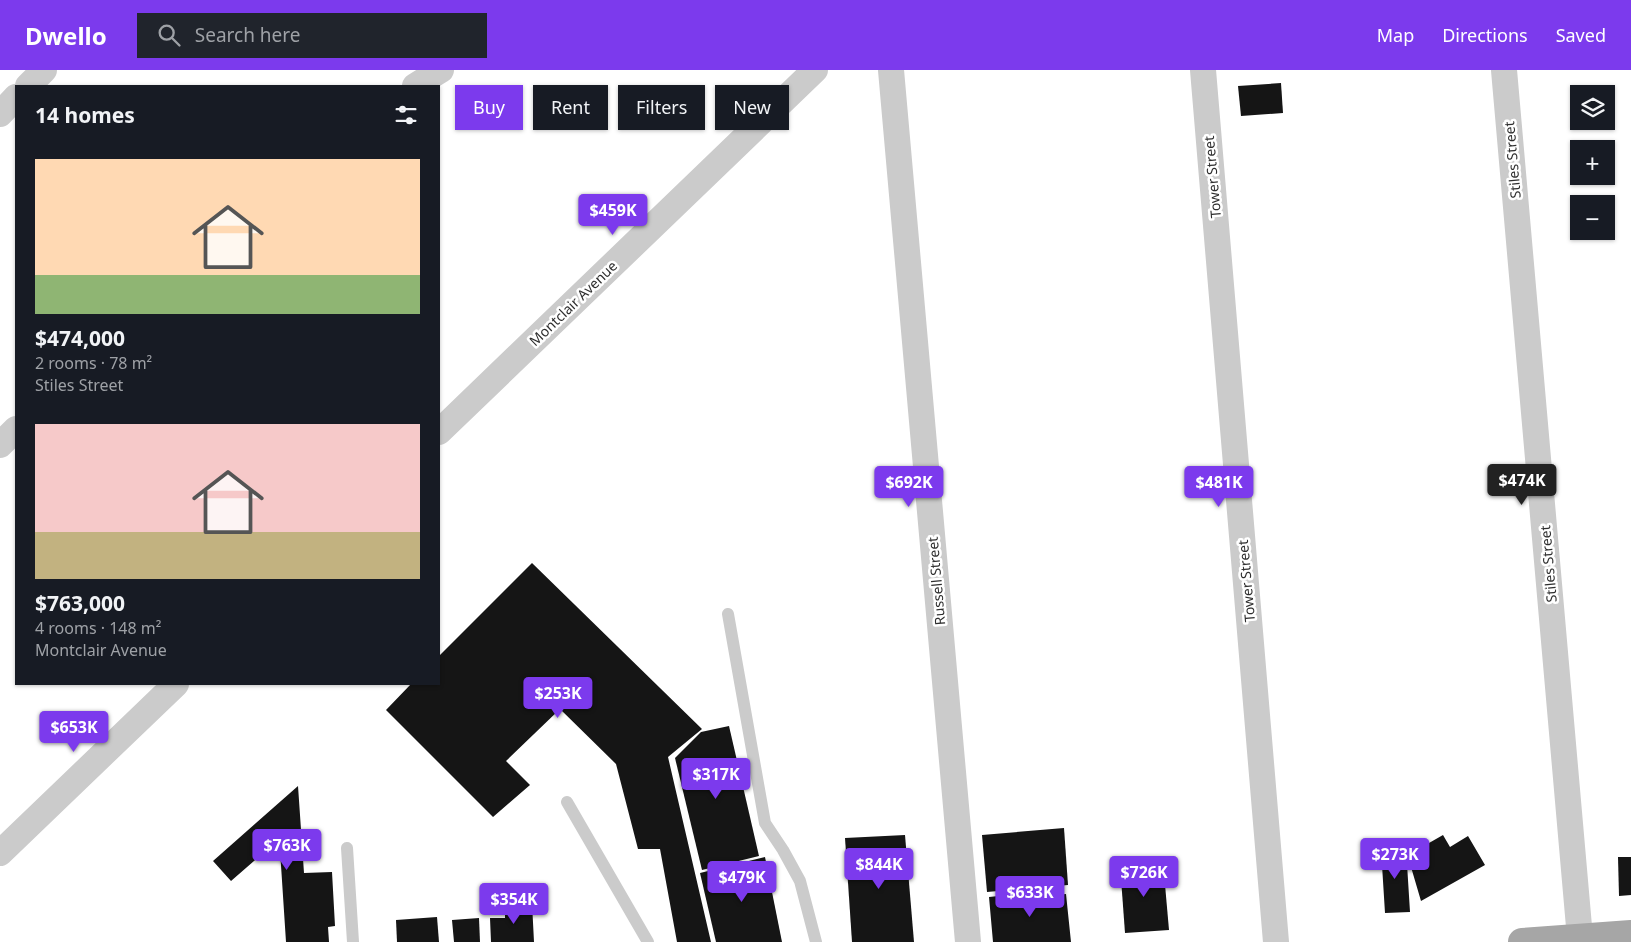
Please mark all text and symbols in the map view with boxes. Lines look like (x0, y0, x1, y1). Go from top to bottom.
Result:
search box (137, 13, 487, 58)
text: Dwello (25, 19, 107, 52)
icon: search (155, 21, 183, 49)
text: Search here (195, 22, 300, 48)
text: Map (1377, 23, 1414, 47)
text: Directions (1442, 23, 1528, 47)
text: Saved (1556, 23, 1606, 47)
chip: Buy (455, 85, 523, 130)
chip: Rent (533, 85, 608, 130)
chip: Filters (618, 85, 705, 130)
chip: New (715, 85, 789, 130)
map controls (1570, 85, 1615, 240)
button: layers (1570, 85, 1615, 130)
text: 14 homes (35, 101, 135, 129)
icon: filters (392, 101, 420, 129)
street label: Stiles Street (1499, 121, 1525, 199)
street label: Tower Street (1199, 135, 1225, 219)
button: + (1570, 140, 1615, 185)
icon: home (183, 192, 273, 282)
pin: $459K (578, 194, 648, 236)
button: − (1570, 195, 1615, 240)
text: $459K (589, 199, 637, 221)
street label: Montclair Avenue (525, 256, 621, 350)
text: $474,000 (35, 324, 125, 352)
text: 2 rooms · 78 m² (35, 352, 152, 374)
text: Stiles Street (35, 374, 123, 396)
icon: home (183, 457, 273, 547)
pin: $474K (1487, 464, 1557, 506)
pin: $692K (874, 466, 944, 508)
pin: $481K (1184, 466, 1254, 508)
text: $474K (1498, 469, 1546, 491)
text: $692K (885, 471, 933, 493)
text: $481K (1195, 471, 1243, 493)
street label: Stiles Street (1535, 525, 1561, 603)
street label: Russell Street (923, 536, 949, 626)
street label: Tower Street (1233, 539, 1259, 623)
text: $763,000 (35, 589, 125, 617)
text: 4 rooms · 148 m² (35, 617, 161, 639)
text: Montclair Avenue (35, 639, 167, 661)
pin: $253K (523, 676, 593, 719)
text: $253K (534, 682, 582, 704)
pin: $653K (39, 710, 109, 753)
text: $653K (50, 716, 98, 738)
pin: $317K (681, 758, 751, 800)
text: $317K (692, 763, 740, 785)
pin: $763K (252, 828, 322, 871)
text: $763K (263, 834, 311, 856)
pin: $273K (1360, 838, 1430, 880)
text: $273K (1371, 843, 1419, 865)
pin: $844K (844, 848, 914, 890)
text: $844K (855, 853, 903, 875)
pin: $726K (1109, 856, 1179, 898)
pin: $479K (707, 860, 777, 903)
text: $726K (1120, 861, 1168, 883)
text: $479K (718, 866, 766, 888)
pin: $633K (995, 876, 1065, 918)
text: $633K (1006, 881, 1054, 903)
pin: $354K (479, 882, 549, 925)
text: $354K (490, 888, 538, 910)

